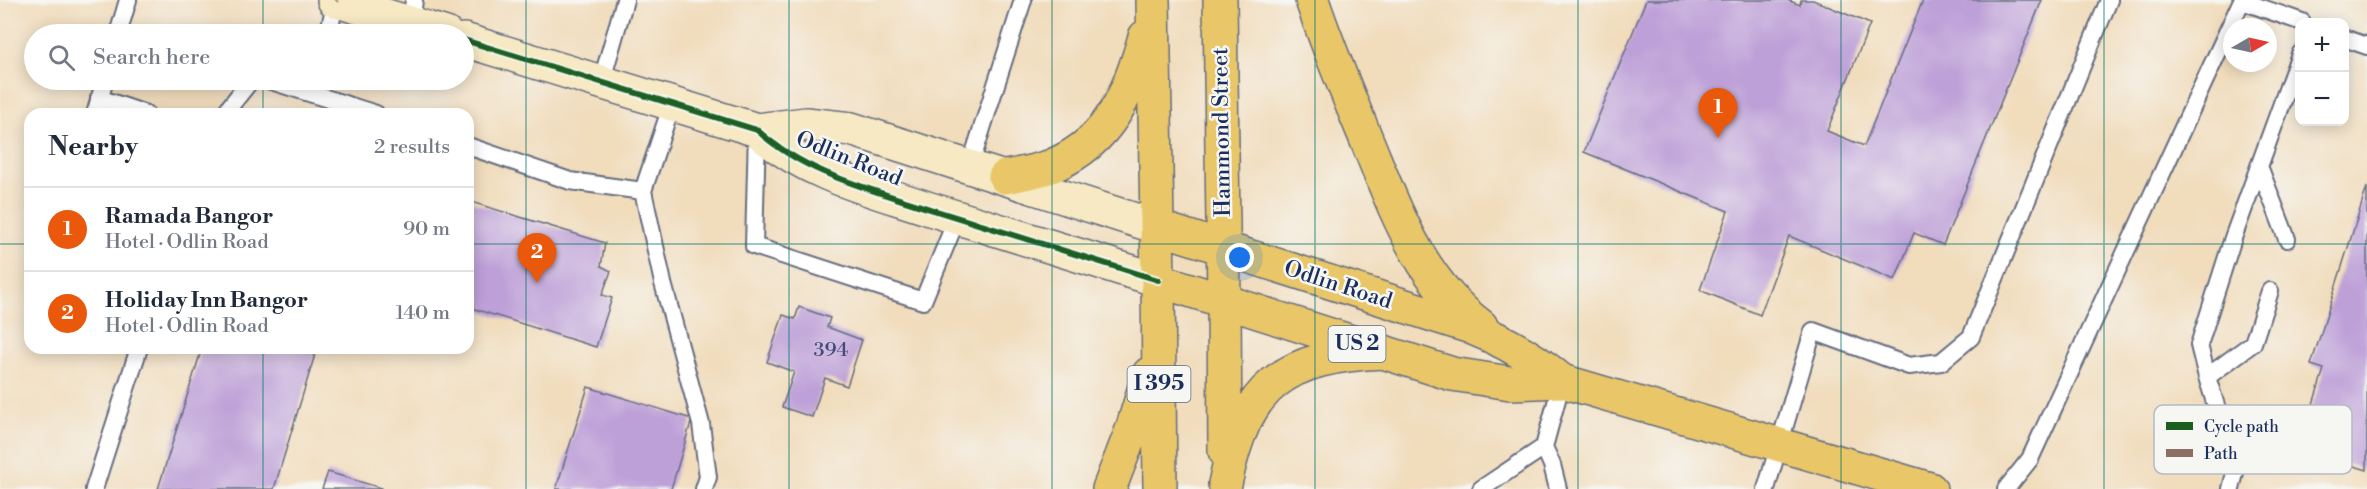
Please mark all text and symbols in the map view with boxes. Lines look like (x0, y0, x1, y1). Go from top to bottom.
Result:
north arrow (2223, 18, 2277, 72)
map controls (2295, 18, 2349, 126)
button: + (2295, 18, 2349, 72)
search box (24, 24, 474, 90)
icon: search (45, 41, 78, 74)
text: Search here (93, 44, 210, 71)
street label: Hammond Street (1207, 47, 1237, 217)
button: − (2295, 72, 2349, 126)
pin: 1 (1698, 88, 1738, 138)
street label: Odlin Road (792, 125, 907, 193)
text: Nearby (48, 131, 138, 163)
text: 2 results (374, 135, 450, 160)
text: Ramada Bangor (105, 203, 273, 230)
text: 1 (63, 217, 72, 242)
text: 90 m (403, 217, 450, 242)
text: Hotel · Odlin Road (105, 230, 269, 255)
pin: 2 (518, 234, 556, 283)
your location (1225, 243, 1254, 272)
street label: Odlin Road (1281, 255, 1396, 315)
text: Holiday Inn Bangor (105, 287, 308, 314)
text: 2 (61, 301, 74, 326)
text: 140 m (395, 301, 450, 326)
text: Hotel · Odlin Road (105, 314, 269, 339)
road number: US 2 (1328, 326, 1386, 362)
house number: 394 (814, 338, 849, 363)
road number: I 395 (1128, 366, 1190, 402)
legend (2154, 405, 2352, 474)
text: Cycle path (2204, 417, 2279, 437)
text: Path (2204, 444, 2238, 464)

